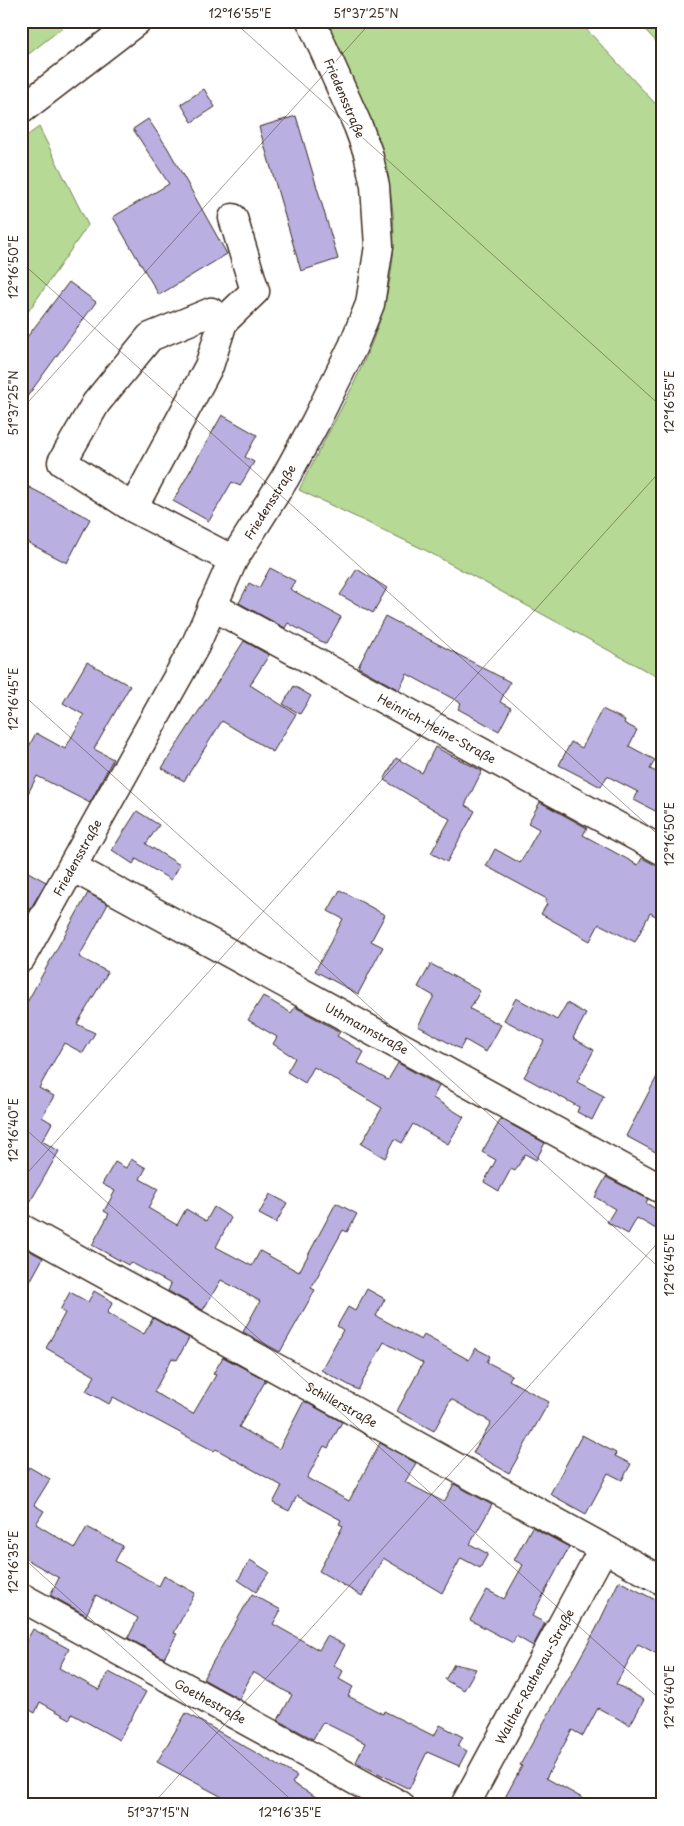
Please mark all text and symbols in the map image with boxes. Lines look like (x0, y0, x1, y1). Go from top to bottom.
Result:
text: 12°16'55"E (208, 4, 272, 22)
text: 51°37'25"N (333, 4, 399, 22)
street label: Friedensstraße (320, 55, 370, 141)
text: 12°16'50"E (4, 235, 22, 299)
text: 51°37'25"N (4, 370, 22, 436)
text: 12°16'55"E (660, 370, 678, 434)
street label: Friedensstraße (239, 461, 300, 543)
text: 12°16'45"E (4, 668, 22, 730)
street label: Heinrich-Heine-Straße (375, 689, 499, 768)
text: 12°16'50"E (660, 802, 678, 866)
street label: Friedensstraße (48, 816, 106, 899)
street label: Uthmannstraße (322, 998, 412, 1058)
text: 12°16'40"E (4, 1098, 22, 1162)
text: 12°16'45"E (660, 1234, 678, 1296)
street label: Schillerstraße (303, 1377, 381, 1431)
text: 12°16'35"E (4, 1530, 22, 1594)
street label: Walther-Rathenau-Straße (490, 1606, 578, 1747)
text: 12°16'40"E (660, 1665, 678, 1729)
street label: Goethestraße (171, 1674, 249, 1728)
text: 51°37'15"N (127, 1803, 189, 1821)
text: 12°16'35"E (258, 1803, 322, 1821)

